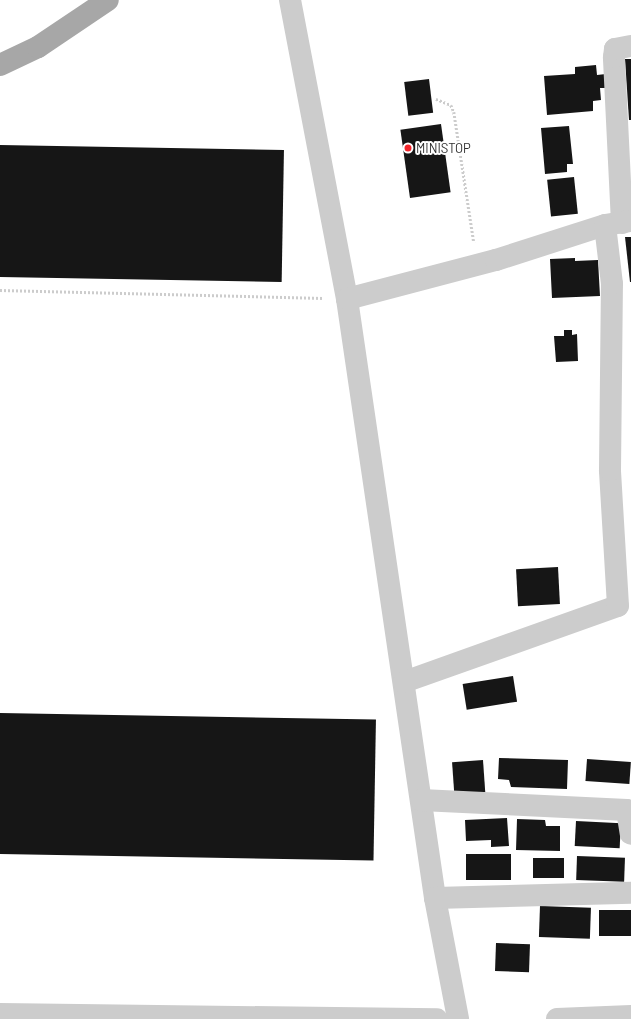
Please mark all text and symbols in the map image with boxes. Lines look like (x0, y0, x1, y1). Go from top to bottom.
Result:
place label: MINISTOP (416, 140, 471, 156)
marker: MINISTOP (403, 143, 413, 153)

